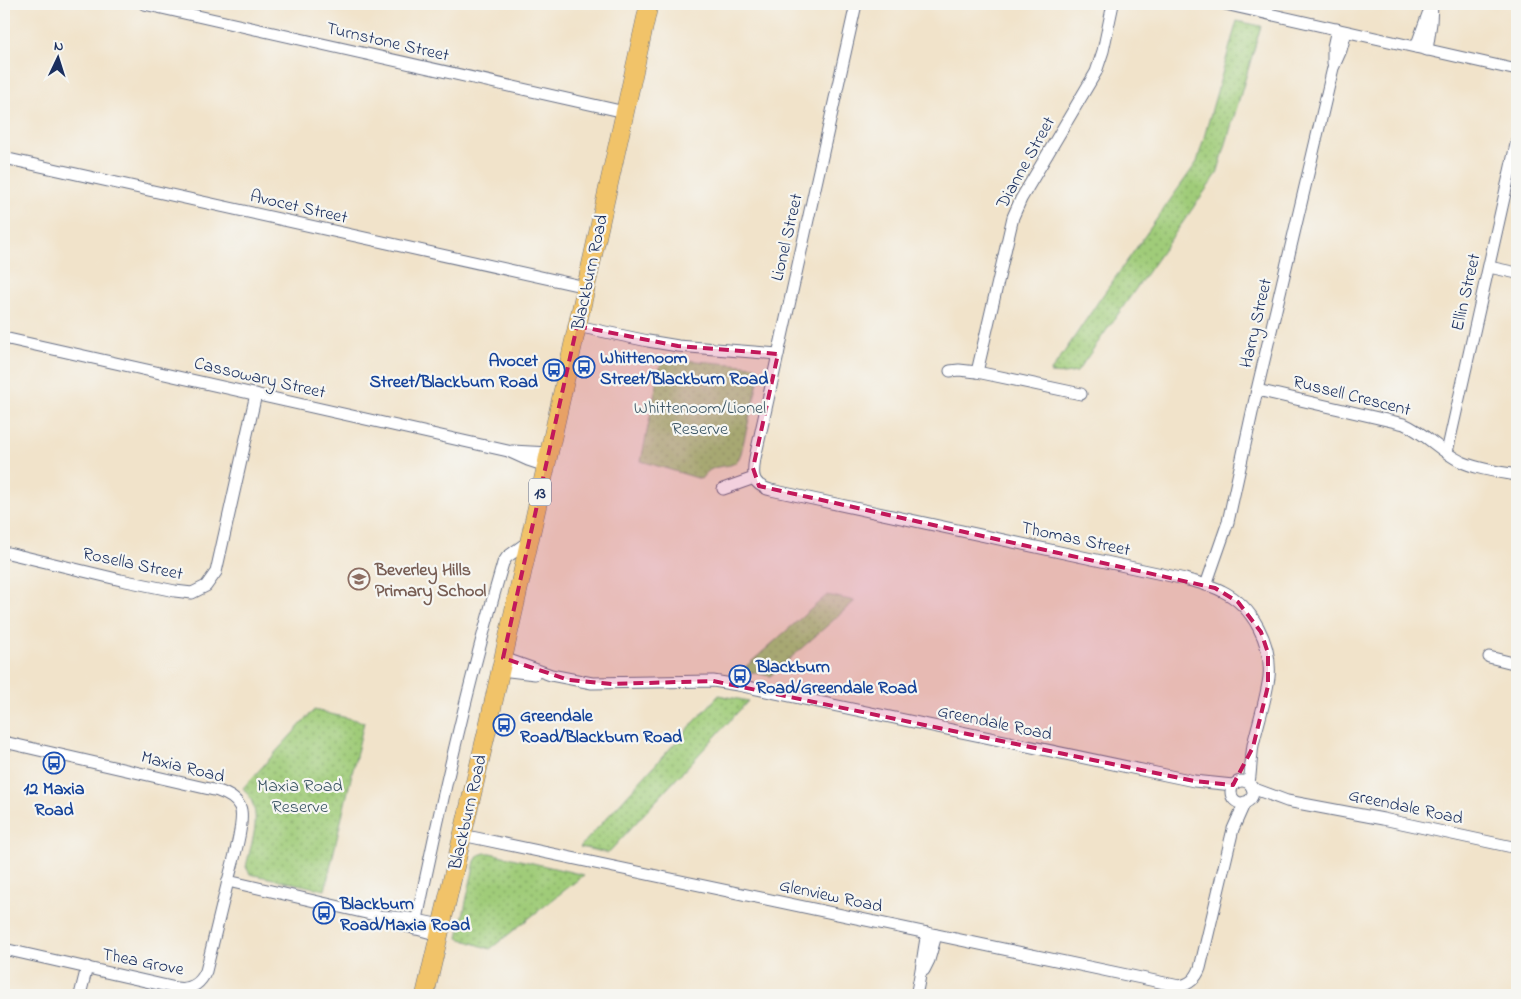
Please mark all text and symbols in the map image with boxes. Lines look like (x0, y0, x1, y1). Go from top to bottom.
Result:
street label: Turnstone Street (324, 16, 452, 70)
north arrow (32, 32, 82, 82)
text: N (53, 36, 64, 57)
street label: Dianne Street (990, 112, 1063, 215)
street label: Avocet Street (247, 184, 350, 232)
street label: Lionel Street (765, 191, 811, 284)
street label: Blackburn Road (566, 212, 616, 334)
street label: Ellin Street (1445, 251, 1488, 334)
street label: Harry Street (1234, 276, 1280, 371)
place label: Whittenoom Street/Blackburn Road (600, 346, 769, 393)
place label: Avocet Street/Blackburn Road (370, 349, 539, 396)
street label: Cassowary Street (191, 351, 328, 407)
bus stop icon: Whittenoom Street/Blackburn Road (572, 355, 596, 379)
bus stop icon: Avocet Street/Blackburn Road (542, 358, 566, 382)
street label: Russell Crescent (1290, 370, 1413, 424)
park label: Whittenoom/Lionel Reserve (634, 396, 766, 443)
road number: 13 (529, 478, 551, 506)
street label: Thomas Street (1019, 516, 1133, 564)
street label: Rosella Street (80, 542, 185, 588)
place label: Beverley Hills Primary School (374, 558, 486, 606)
school or university icon: Beverley Hills Primary School (347, 567, 371, 591)
place label: Blackburn Road/Greendale Road (755, 655, 918, 702)
bus stop icon: Blackburn Road/Greendale Road (728, 664, 752, 688)
street label: Greendale Road (935, 699, 1054, 749)
place label: Greendale Road/Blackburn Road (520, 704, 683, 751)
bus stop icon: Greendale Road/Blackburn Road (492, 713, 516, 737)
street label: Maxia Road (138, 745, 227, 791)
bus stop icon: 12 Maxia Road (42, 751, 66, 775)
street label: Blackburn Road (443, 752, 495, 874)
park label: Maxia Road Reserve (257, 774, 343, 821)
place label: 12 Maxia Road (24, 777, 85, 824)
street label: Greendale Road (1346, 783, 1465, 833)
street label: Glenview Road (777, 873, 885, 921)
place label: Blackburn Road/Maxia Road (339, 892, 471, 939)
bus stop icon: Blackburn Road/Maxia Road (312, 901, 336, 925)
street label: Thea Grove (99, 942, 187, 984)

